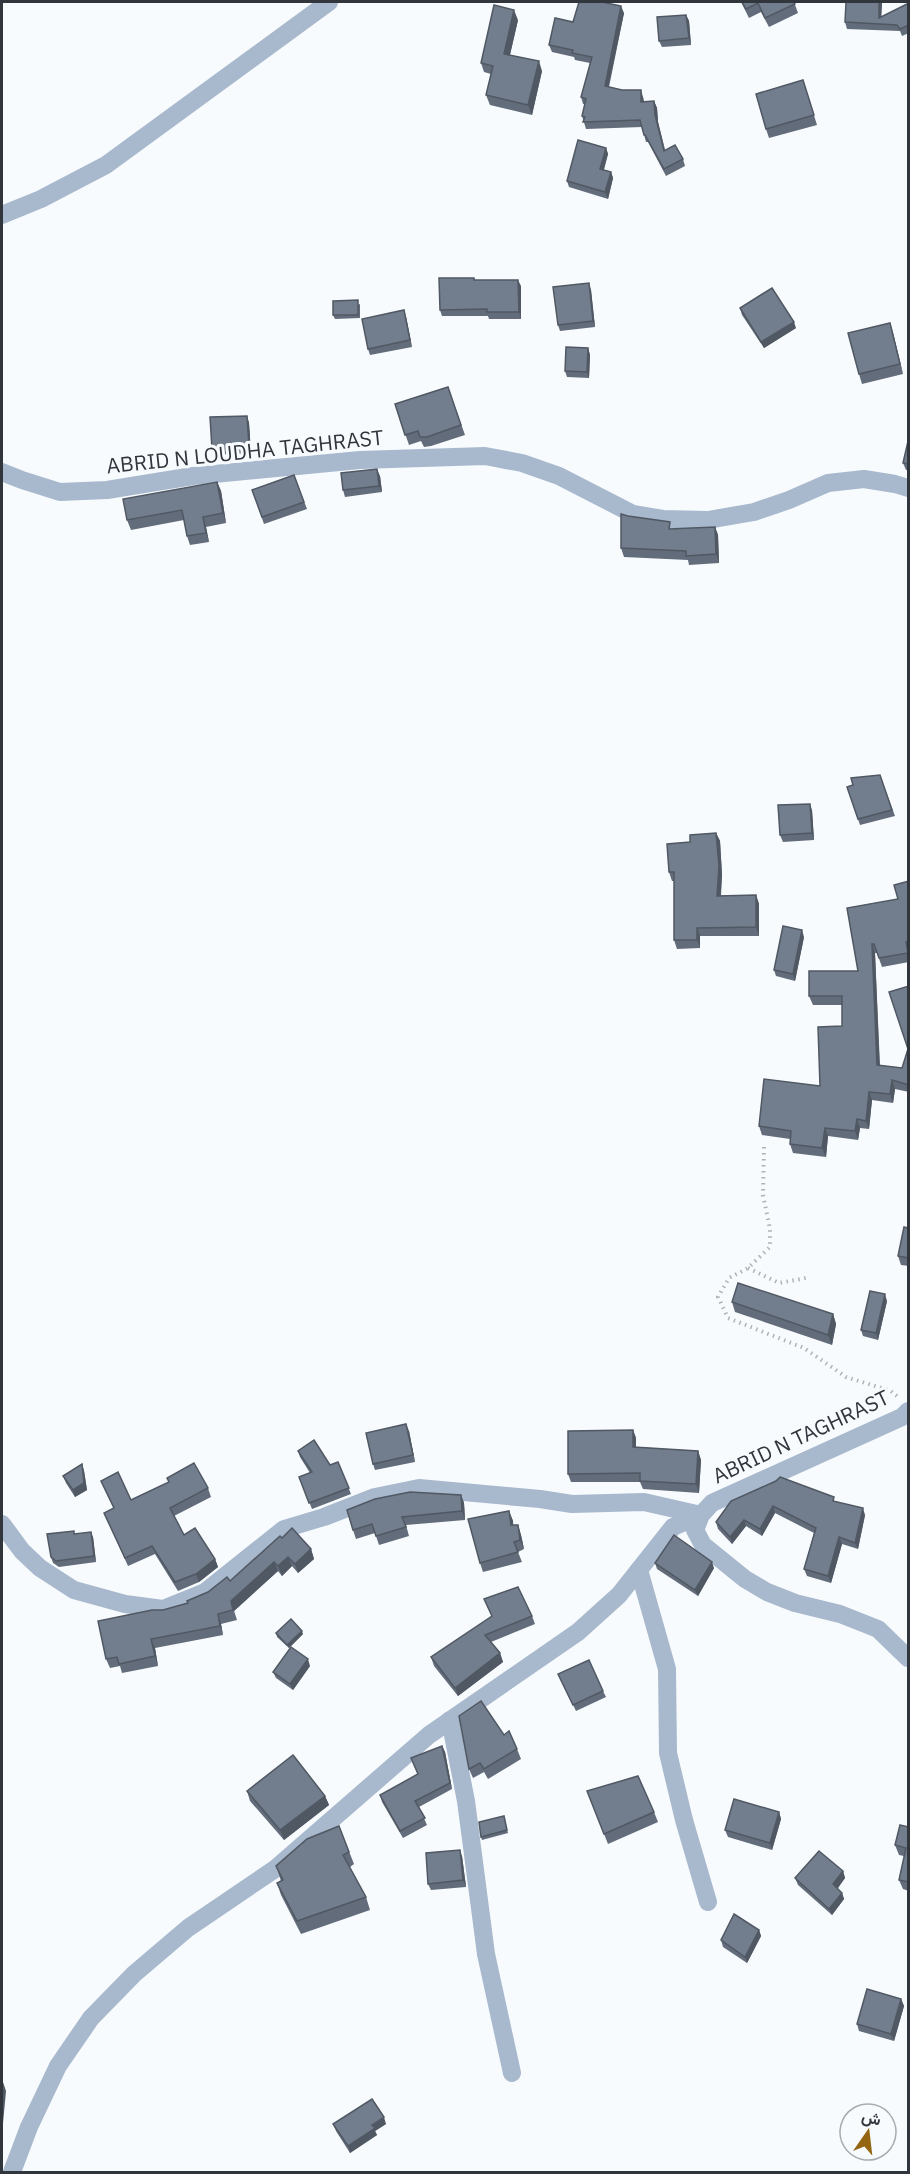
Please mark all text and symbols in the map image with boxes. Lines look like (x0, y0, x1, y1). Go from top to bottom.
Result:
street label: ABRID N LOUDHA TAGHRAST (105, 423, 385, 479)
street label: ABRID N TAGHRAST (708, 1383, 893, 1489)
north arrow (838, 2102, 898, 2162)
text: ش (860, 2105, 883, 2129)

